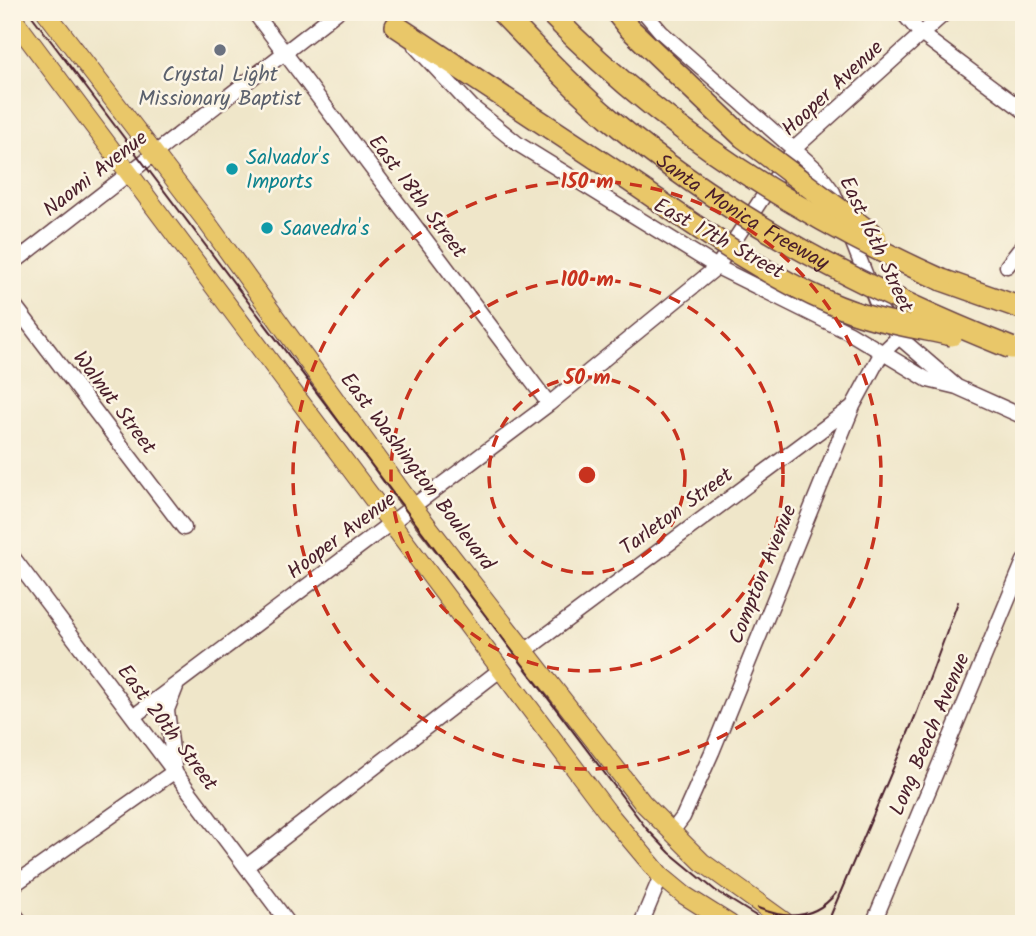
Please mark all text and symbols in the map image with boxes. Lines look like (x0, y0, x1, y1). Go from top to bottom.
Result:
street label: Hooper Avenue (774, 32, 892, 145)
marker: Crystal Light Missionary Baptist (212, 42, 228, 58)
place label: Crystal Light Missionary Baptist (138, 59, 303, 116)
street label: Naomi Avenue (36, 122, 156, 226)
street label: East 18th Street (359, 128, 475, 267)
place label: Salvador's Imports (246, 142, 330, 199)
street label: Santa Monica Freeway (648, 146, 835, 280)
marker: Salvador's Imports (224, 161, 240, 177)
text: 150 m (560, 166, 614, 199)
street label: East 16th Street (830, 171, 922, 319)
street label: East 17th Street (647, 190, 790, 289)
place label: Saavedra's (281, 213, 369, 246)
marker: Saavedra's (259, 220, 275, 236)
text: 100 m (560, 264, 614, 297)
street label: Walnut Street (64, 344, 164, 462)
text: 50 m (563, 362, 610, 395)
street label: East Washington Boulevard (331, 366, 503, 579)
street label: Tarleton Street (613, 459, 741, 565)
centre of rings (575, 463, 599, 487)
street label: Hooper Avenue (280, 484, 404, 588)
street label: Compton Avenue (720, 499, 807, 649)
street label: Long Beach Avenue (881, 648, 980, 821)
street label: East 20th Street (108, 658, 226, 799)

